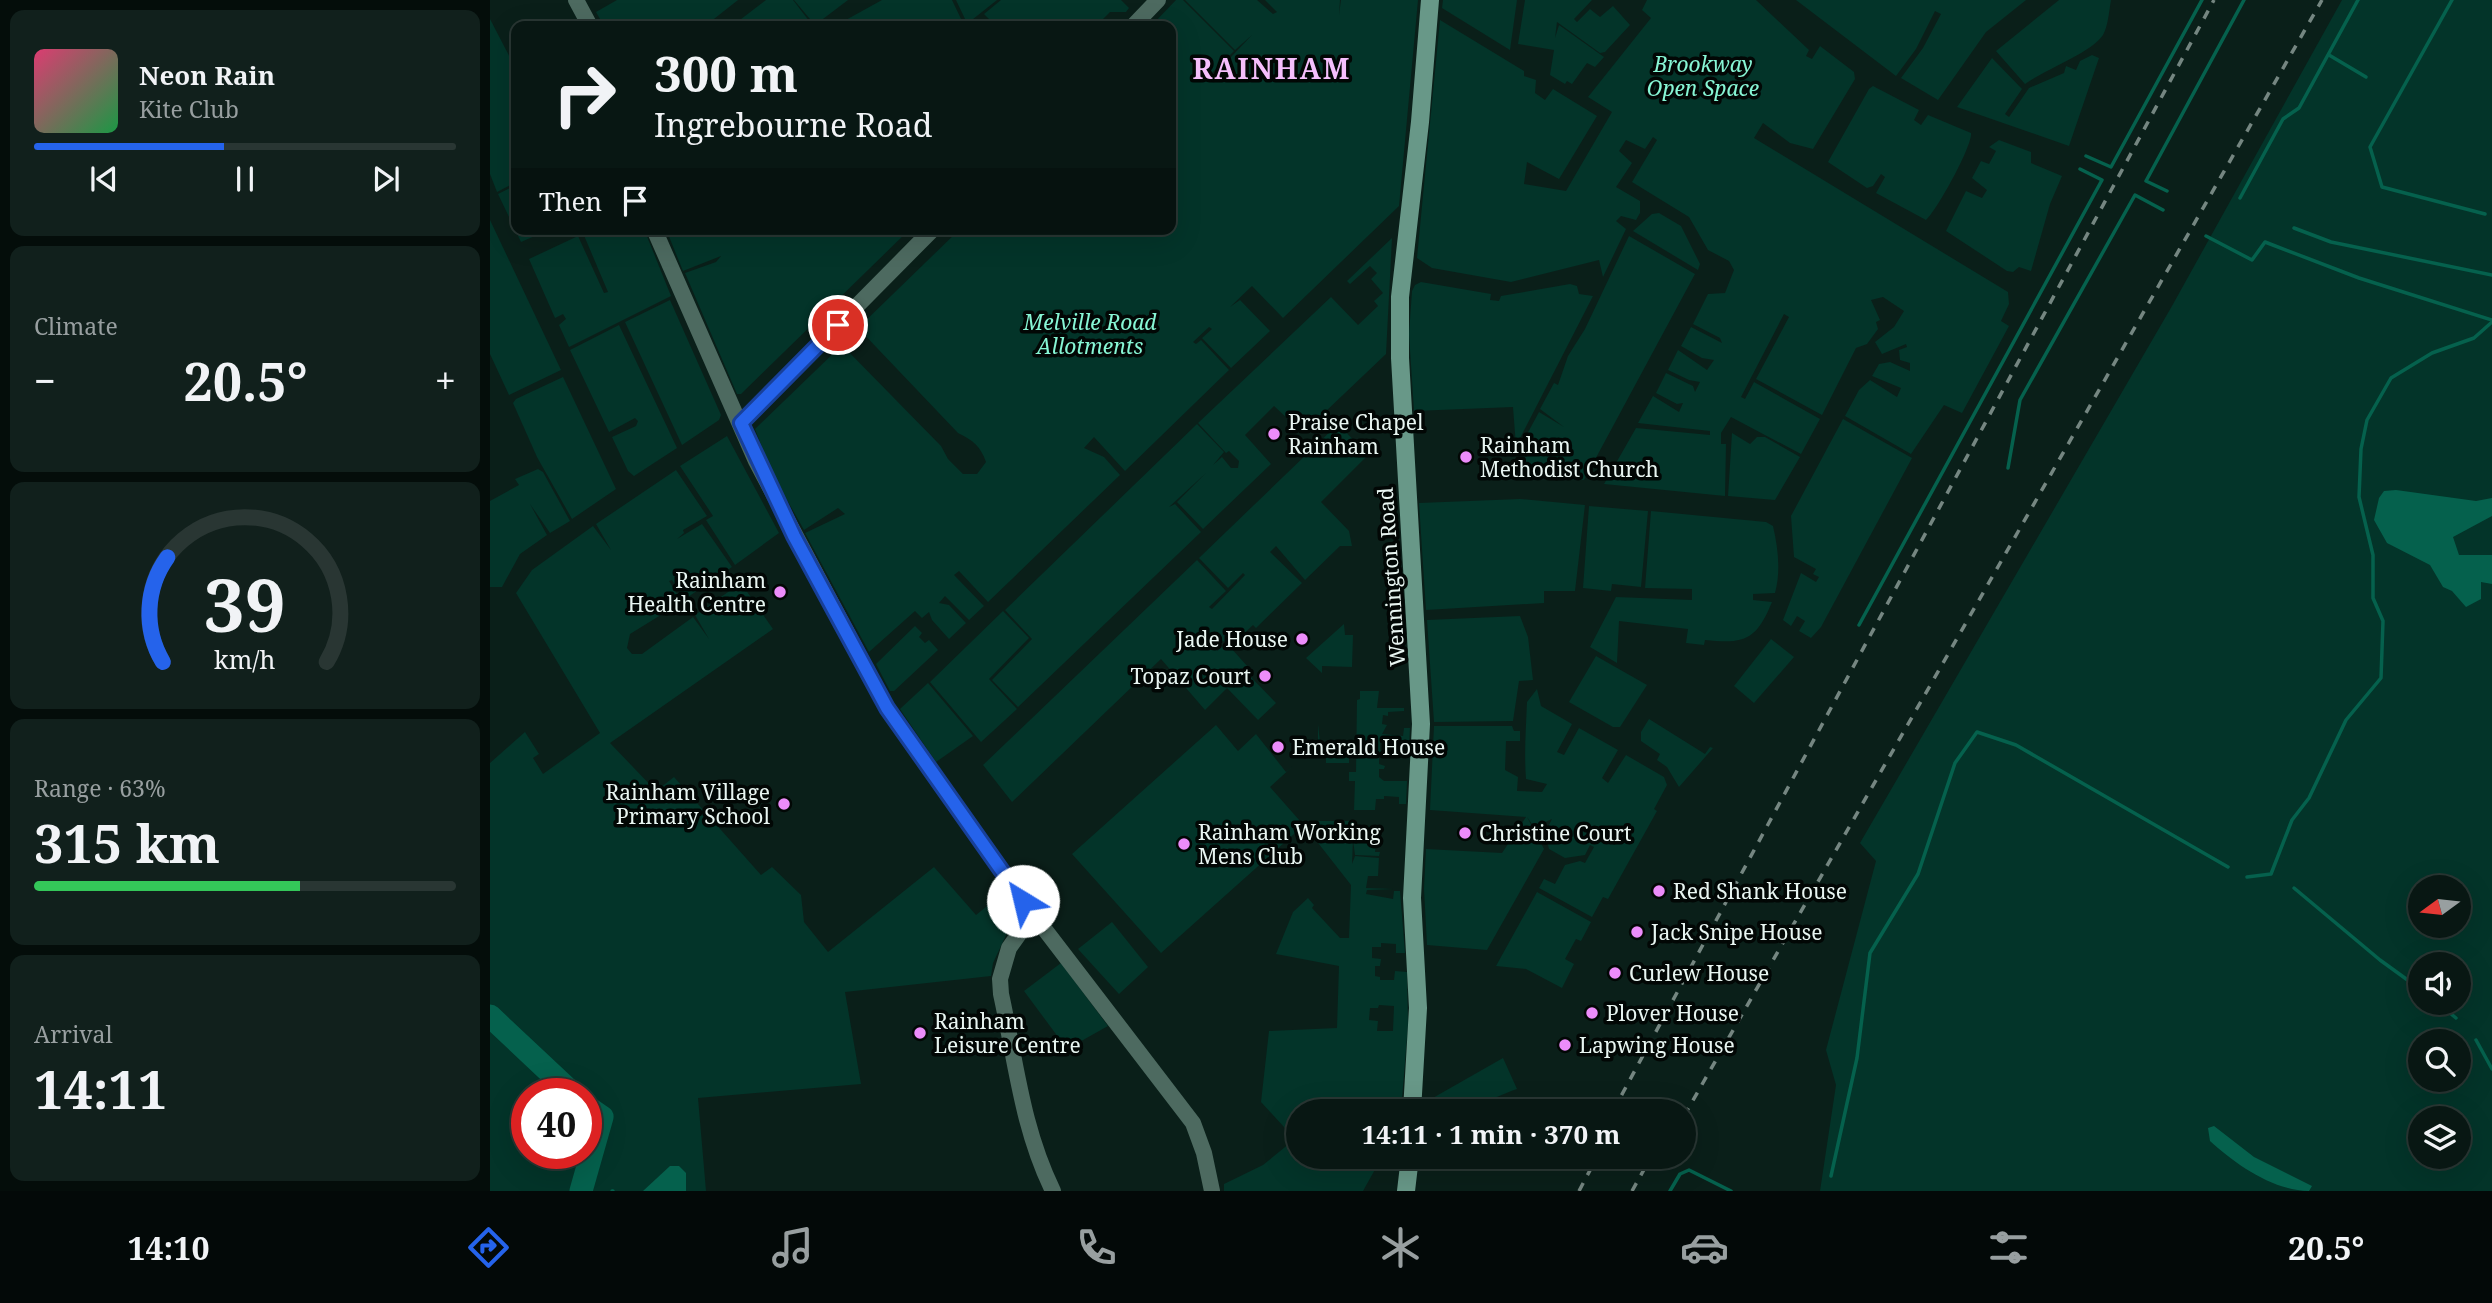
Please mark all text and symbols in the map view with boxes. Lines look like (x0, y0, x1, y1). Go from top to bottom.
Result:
text: 300 m (654, 40, 798, 106)
icon: right (539, 49, 630, 140)
district label: RAINHAM (1193, 49, 1352, 87)
park label: Brookway Open Space (1647, 50, 1759, 102)
text: Neon Rain (139, 57, 275, 93)
text: Kite Club (139, 93, 239, 125)
text: Ingrebourne Road (654, 103, 933, 146)
icon: previous (85, 160, 123, 198)
icon: pause (226, 160, 264, 198)
icon: next (367, 160, 405, 198)
icon: arrive (616, 182, 654, 220)
text: Then (539, 183, 602, 219)
pin (808, 295, 868, 355)
icon: arrive (819, 306, 857, 344)
park label: Melville Road Allotments (1022, 308, 1157, 360)
text: Climate (34, 310, 118, 342)
text: 20.5° (183, 345, 308, 416)
text: − (34, 354, 56, 406)
text: + (435, 354, 456, 406)
place label: Praise Chapel Rainham (1288, 408, 1424, 460)
marker: Praise Chapel Rainham (1266, 426, 1282, 442)
place label: Rainham Methodist Church (1480, 431, 1659, 483)
marker: Rainham Methodist Church (1458, 449, 1474, 465)
street label: Wennington Road (1371, 486, 1411, 668)
text: 39 (204, 554, 286, 653)
place label: Rainham Health Centre (627, 566, 766, 618)
marker: Rainham Health Centre (772, 584, 788, 600)
place label: Jade House (1175, 625, 1288, 653)
marker: Jade House (1294, 631, 1310, 647)
text: km/h (214, 641, 276, 675)
place label: Topaz Court (1131, 662, 1251, 690)
marker: Topaz Court (1257, 668, 1273, 684)
place label: Emerald House (1292, 733, 1445, 761)
marker: Emerald House (1270, 739, 1286, 755)
text: Range · 63% (34, 772, 166, 804)
place label: Rainham Village Primary School (605, 778, 770, 830)
marker: Rainham Village Primary School (776, 796, 792, 812)
text: 315 km (34, 807, 220, 878)
place label: Rainham Working Mens Club (1198, 818, 1382, 870)
place label: Christine Court (1479, 819, 1631, 847)
marker: Christine Court (1457, 825, 1473, 841)
marker: Rainham Working Mens Club (1176, 836, 1192, 852)
position arrow (986, 864, 1060, 938)
north arrow (2408, 875, 2471, 938)
map controls (2408, 875, 2471, 1169)
place label: Red Shank House (1673, 877, 1847, 905)
marker: Red Shank House (1651, 883, 1667, 899)
place label: Jack Snipe House (1650, 918, 1823, 946)
marker: Jack Snipe House (1629, 924, 1645, 940)
button: sound (2408, 952, 2471, 1015)
place label: Curlew House (1629, 959, 1769, 987)
marker: Curlew House (1607, 965, 1623, 981)
place label: Plover House (1606, 999, 1739, 1027)
marker: Plover House (1584, 1005, 1600, 1021)
place label: Rainham Leisure Centre (934, 1007, 1081, 1059)
text: Arrival (34, 1018, 113, 1050)
marker: Rainham Leisure Centre (912, 1025, 928, 1041)
button: search (2408, 1029, 2471, 1092)
place label: Lapwing House (1579, 1031, 1735, 1059)
marker: Lapwing House (1557, 1037, 1573, 1053)
text: 14:11 (34, 1053, 167, 1124)
speed limit sign: 40 (511, 1078, 602, 1169)
button: layers (2408, 1106, 2471, 1169)
text: 14:11 · 1 min · 370 m (1361, 1116, 1621, 1152)
icon: directions (464, 1223, 513, 1272)
icon: music (768, 1223, 817, 1272)
icon: phone (1072, 1223, 1121, 1272)
icon: climate (1376, 1223, 1425, 1272)
icon: car (1680, 1223, 1729, 1272)
icon: filters (1984, 1223, 2033, 1272)
text: 14:10 (127, 1226, 210, 1269)
text: 20.5° (2288, 1226, 2364, 1269)

